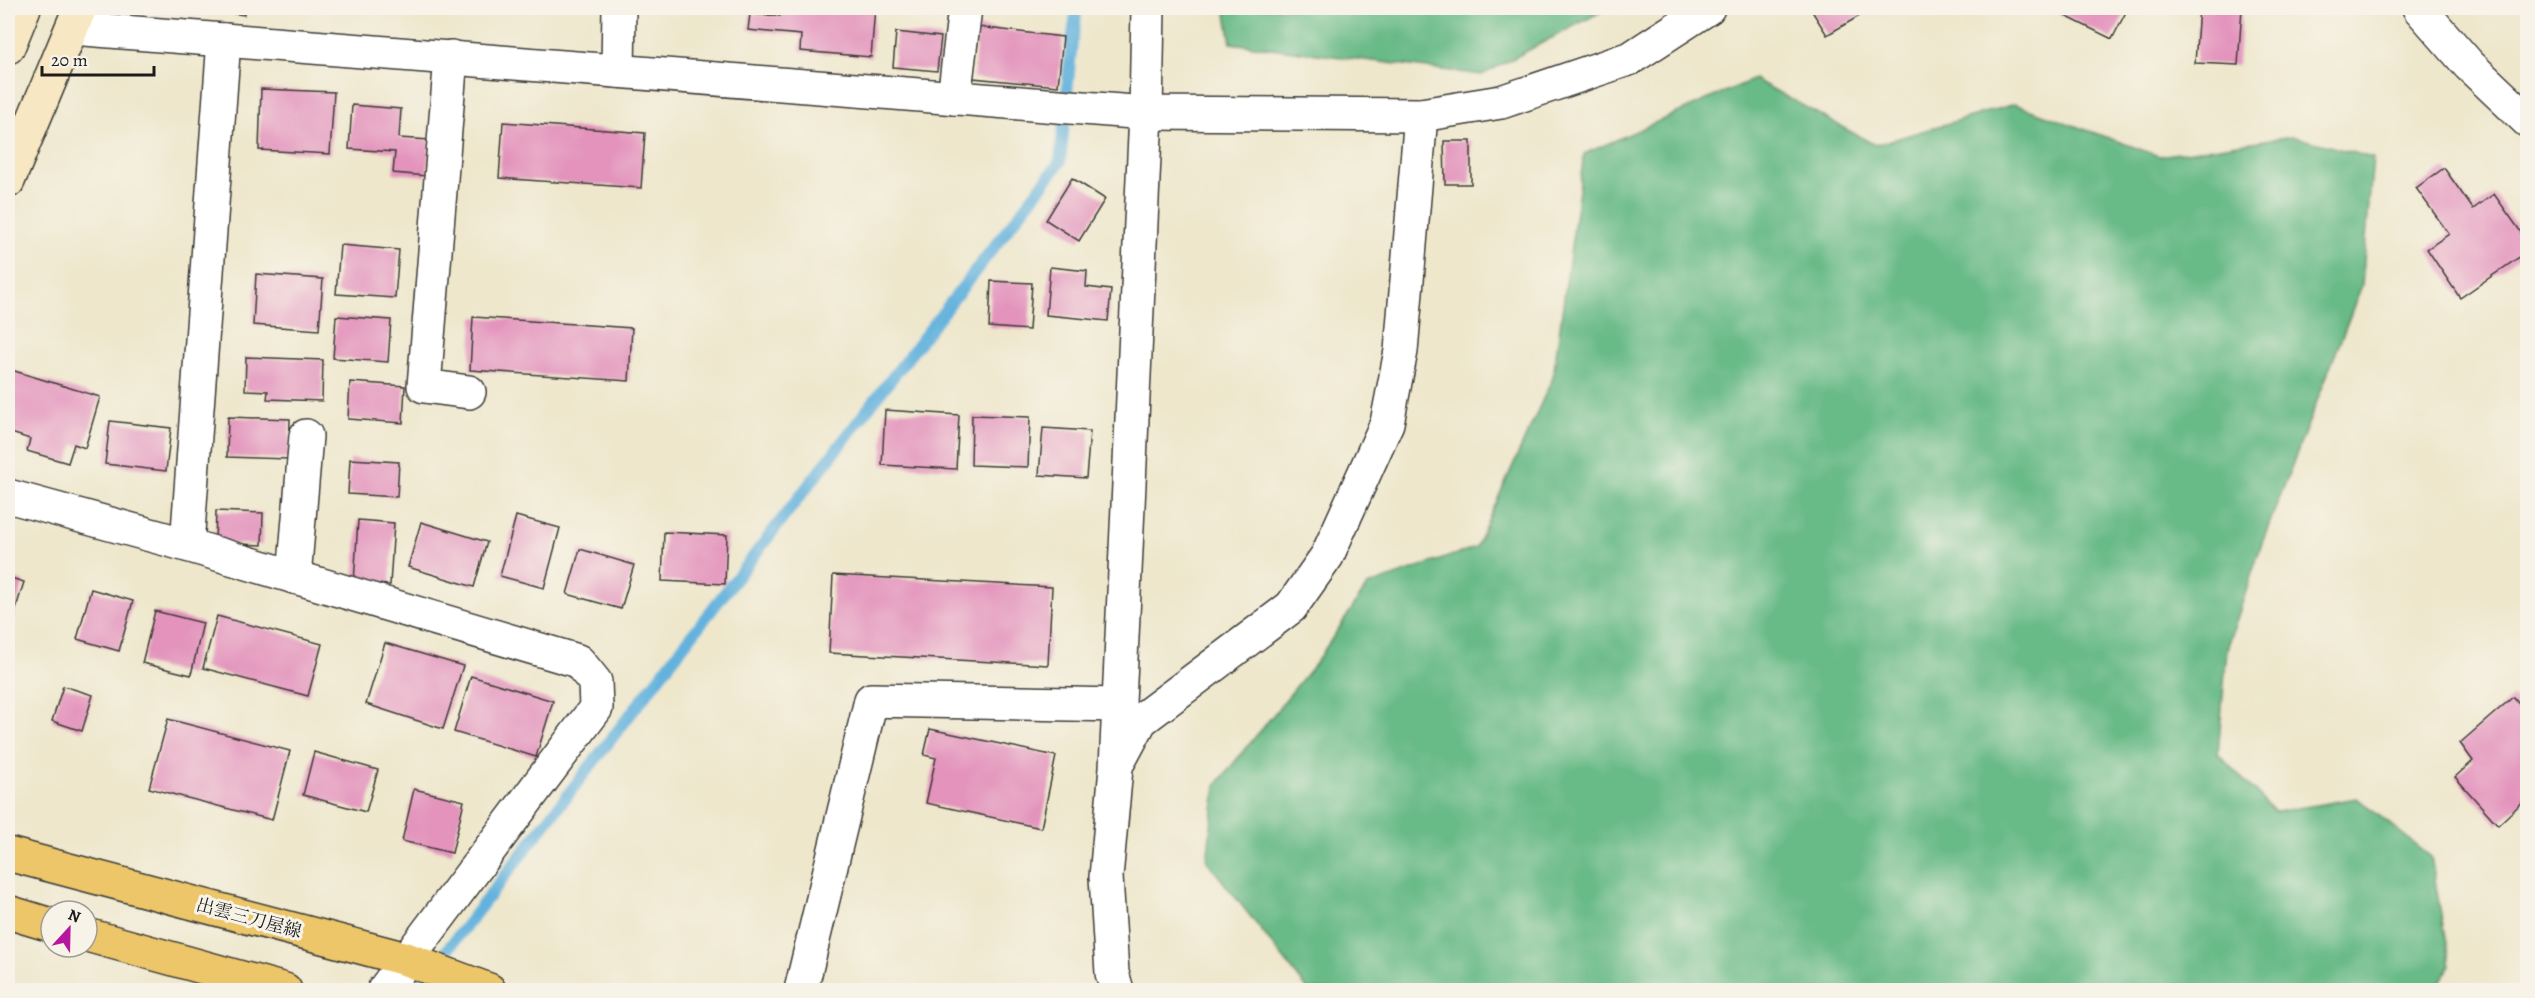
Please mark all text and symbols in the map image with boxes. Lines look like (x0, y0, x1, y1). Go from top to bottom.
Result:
scale bar (42, 39, 154, 77)
text: 20 m (51, 48, 88, 72)
street label: 出雲三刀屋線 (194, 892, 304, 944)
north arrow (39, 899, 99, 959)
text: N (65, 904, 84, 929)

